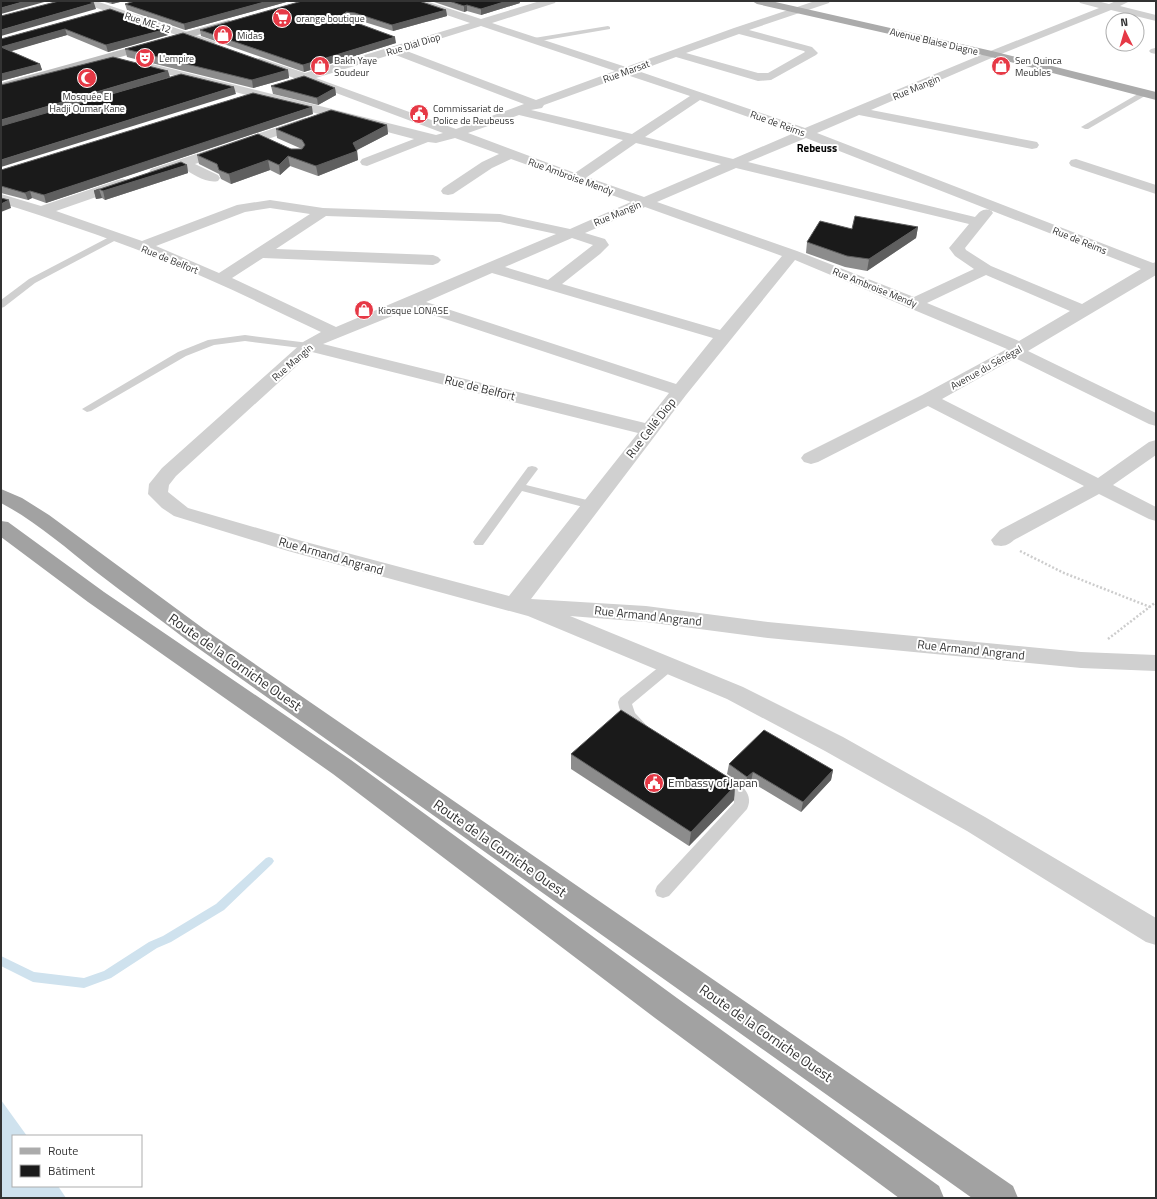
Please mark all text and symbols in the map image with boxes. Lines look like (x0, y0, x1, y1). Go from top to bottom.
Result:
supermarket icon: orange boutique (271, 7, 293, 29)
street label: Rue ME-12 (123, 8, 173, 37)
place label: orange boutique (296, 11, 365, 26)
north arrow (1105, 12, 1145, 52)
text: N (1120, 14, 1129, 30)
shop icon: Midas (212, 24, 234, 46)
street label: Avenue Blaise Diagne (888, 24, 980, 59)
place label: Midas (237, 28, 263, 43)
street label: Rue Dial Diop (384, 29, 442, 60)
theatre icon: L'empire (134, 47, 156, 69)
place label: L'empire (159, 51, 194, 66)
place label: Bakh Yaye Soudeur (334, 53, 377, 80)
place label: Sen Quinca Meubles (1015, 53, 1062, 80)
shop icon: Bakh Yaye Soudeur (309, 55, 331, 77)
shop icon: Sen Quinca Meubles (990, 55, 1012, 77)
street label: Rue Marsat (601, 56, 652, 87)
mosque icon: Mosquée El Hadji Oumar Kane (76, 67, 98, 89)
street label: Rue Mangin (890, 71, 942, 104)
place label: Mosquée El Hadji Oumar Kane (49, 89, 125, 116)
place label: Commissariat de Police de Reubeuss (433, 101, 514, 128)
public building icon: Commissariat de Police de Reubeuss (408, 103, 430, 125)
street label: Rue de Reims (748, 107, 808, 140)
district label: Rebeuss (797, 140, 837, 156)
street label: Rue Ambroise Mendy (526, 154, 616, 199)
street label: Rue Mangin (591, 197, 643, 230)
street label: Rue de Reims (1050, 223, 1110, 258)
street label: Rue de Belfort (139, 241, 201, 278)
street label: Rue Ambroise Mendy (830, 264, 919, 311)
shop icon: Kiosque LONASE (353, 299, 375, 321)
place label: Kiosque LONASE (378, 303, 449, 318)
street label: Rue Mangin (268, 340, 316, 384)
street label: Avenue du Sénégal (948, 342, 1025, 393)
street label: Rue de Belfort (443, 370, 518, 406)
street label: Rue Cellé Diop (621, 393, 680, 462)
street label: Rue Armand Angrand (277, 532, 386, 580)
street label: Rue Armand Angrand (593, 600, 703, 631)
street label: Route de la Corniche Ouest (164, 608, 306, 716)
street label: Rue Armand Angrand (916, 634, 1026, 665)
public building icon: Embassy of Japan (643, 772, 665, 794)
place label: Embassy of Japan (668, 773, 758, 792)
street label: Route de la Corniche Ouest (429, 794, 571, 902)
street label: Route de la Corniche Ouest (695, 979, 837, 1087)
legend (12, 1135, 142, 1187)
text: Route (48, 1141, 78, 1160)
text: Bâtiment (48, 1161, 96, 1180)

